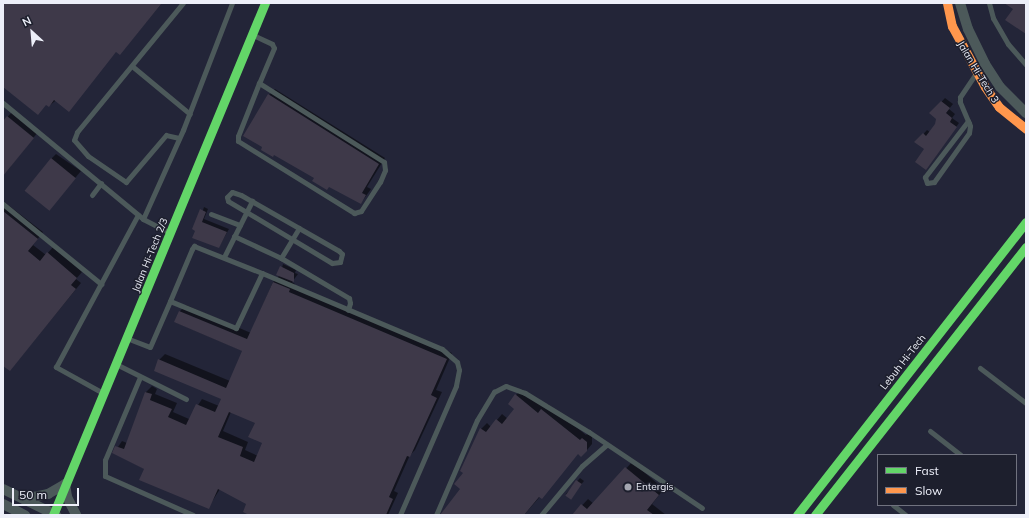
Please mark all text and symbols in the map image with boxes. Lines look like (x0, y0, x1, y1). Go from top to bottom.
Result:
north arrow (12, 12, 52, 52)
text: N (20, 13, 34, 29)
street label: Jalan Hi-Tech 3 (955, 39, 1001, 105)
street label: Jalan Hi-Tech 2/3 (130, 216, 170, 294)
street label: Lebuh Hi-Tech (878, 332, 928, 392)
legend (877, 454, 1017, 506)
text: Fast (915, 463, 939, 478)
scale bar (14, 480, 81, 506)
place label: Entergis (636, 481, 674, 493)
marker: Entergis (623, 482, 633, 492)
text: Slow (915, 483, 943, 498)
text: 50 m (19, 487, 47, 502)

